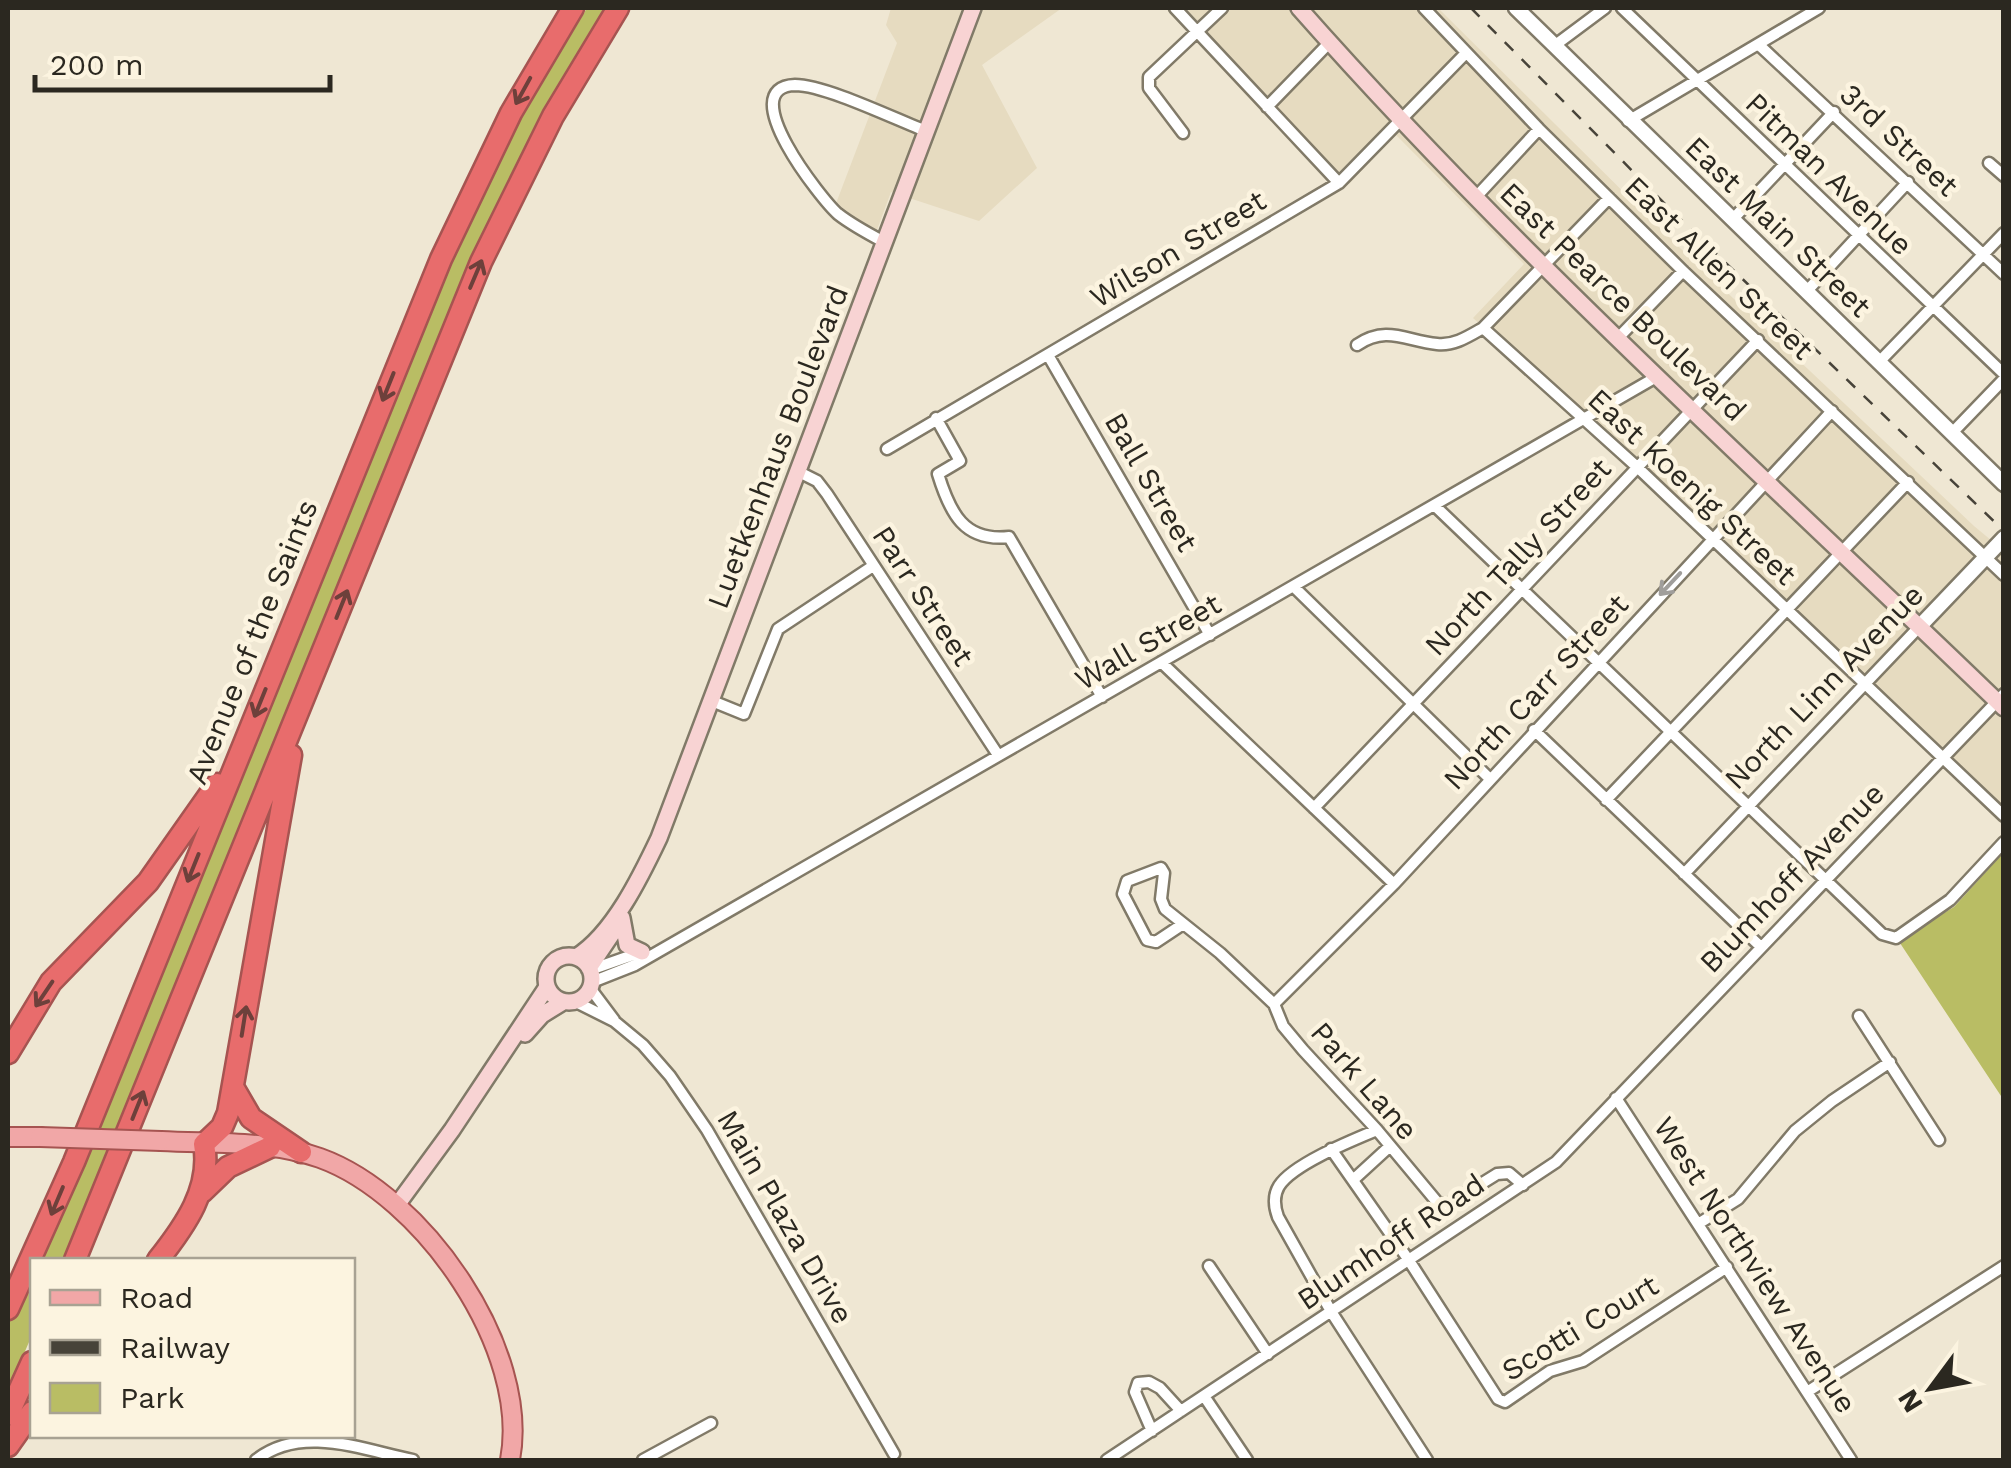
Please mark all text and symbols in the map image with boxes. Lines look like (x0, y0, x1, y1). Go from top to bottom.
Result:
scale bar (35, 30, 330, 92)
text: 200 m (50, 47, 144, 82)
one-way arrow (513, 76, 533, 105)
street label: 3rd Street (1833, 76, 1966, 203)
street label: Pitman Avenue (1739, 85, 1920, 262)
street label: East Main Street (1678, 129, 1879, 324)
street label: East Allen Street (1618, 169, 1821, 367)
street label: East Pearce Boulevard (1493, 175, 1754, 428)
street label: Wilson Street (1083, 182, 1272, 315)
one-way arrow (468, 259, 486, 290)
street label: Luetkenhaus Boulevard (700, 280, 855, 613)
one-way arrow (378, 371, 396, 401)
street label: East Koenig Street (1581, 381, 1804, 592)
street label: Ball Street (1098, 406, 1205, 558)
street label: North Tally Street (1417, 451, 1618, 662)
street label: Avenue of the Saints (178, 495, 325, 789)
street label: Parr Street (865, 519, 982, 673)
one-way arrow (1658, 572, 1682, 596)
street label: North Linn Avenue (1717, 577, 1930, 796)
street label: Wall Street (1069, 586, 1227, 697)
street label: North Carr Street (1436, 586, 1635, 797)
one-way arrow (334, 589, 352, 620)
one-way arrow (250, 687, 268, 718)
street label: Blumhoff Avenue (1692, 776, 1891, 980)
one-way arrow (183, 852, 201, 882)
one-way arrow (34, 979, 55, 1007)
one-way arrow (235, 1005, 254, 1038)
street label: Park Lane (1304, 1015, 1425, 1147)
one-way arrow (131, 1091, 149, 1121)
street label: Main Plaza Drive (710, 1104, 861, 1330)
street label: West Northview Avenue (1647, 1110, 1864, 1419)
street label: Blumhoff Road (1291, 1166, 1491, 1317)
one-way arrow (47, 1185, 65, 1216)
legend (30, 1258, 355, 1438)
street label: Scotti Court (1495, 1267, 1665, 1388)
text: Road (120, 1280, 193, 1315)
text: Railway (120, 1330, 230, 1365)
north arrow (1881, 1338, 1981, 1438)
text: Park (120, 1380, 185, 1415)
text: N (1891, 1383, 1930, 1419)

